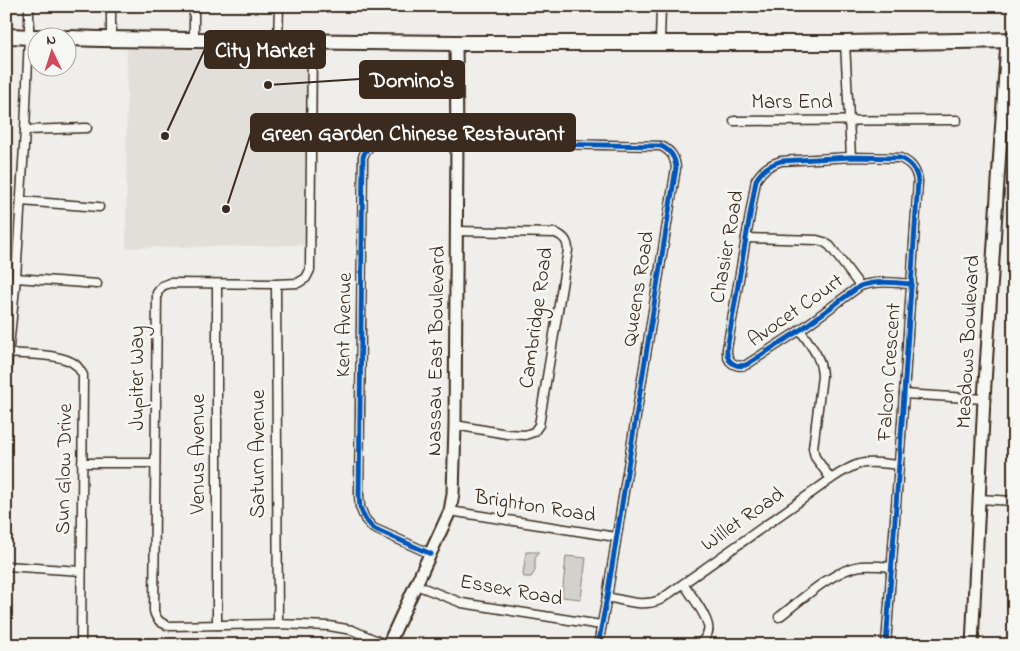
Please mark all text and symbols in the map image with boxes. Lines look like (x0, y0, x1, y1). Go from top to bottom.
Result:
north arrow (28, 28, 78, 78)
text: N (46, 30, 57, 51)
callout: City Market (205, 31, 325, 68)
text: City Market (215, 36, 316, 69)
callout: Domino's (360, 61, 464, 98)
text: Domino's (369, 66, 454, 98)
street label: Mars End (751, 88, 833, 118)
callout: Green Garden Chinese Restaurant (251, 114, 575, 151)
text: Green Garden Chinese Restaurant (261, 119, 565, 151)
street label: Chasier Road (703, 188, 753, 306)
street label: Queens Road (615, 229, 663, 349)
street label: Nassau East Boulevard (420, 245, 454, 456)
street label: Cambridge Road (512, 245, 564, 391)
street label: Meadows Boulevard (949, 254, 989, 429)
street label: Avocet Court (742, 267, 850, 355)
street label: Kent Avenue (329, 272, 361, 378)
street label: Falcon Crescent (870, 302, 910, 443)
street label: Jupiter Way (123, 326, 155, 430)
street label: Saturn Avenue (244, 389, 274, 518)
street label: Venus Avenue (184, 393, 214, 515)
street label: Sun Glow Drive (49, 402, 81, 535)
street label: Willet Road (695, 480, 791, 560)
street label: Brighton Road (471, 482, 598, 533)
street label: Essex Road (457, 567, 565, 615)

